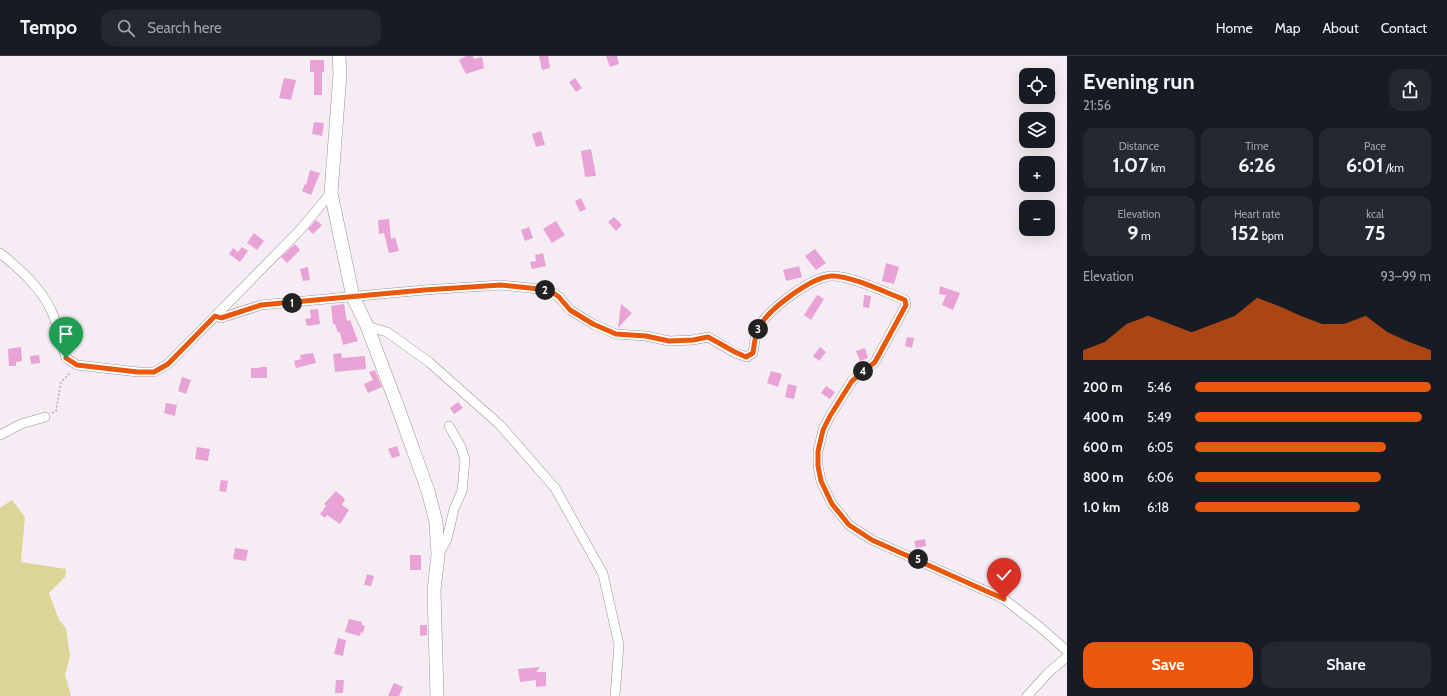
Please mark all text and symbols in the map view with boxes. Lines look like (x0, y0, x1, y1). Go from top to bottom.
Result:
search box (101, 10, 381, 46)
text: Tempo (20, 16, 77, 39)
icon: search (115, 17, 137, 39)
text: Search here (147, 19, 222, 37)
text: Home (1216, 19, 1253, 37)
text: Map (1275, 19, 1300, 37)
text: About (1322, 19, 1359, 37)
text: Contact (1381, 19, 1427, 37)
map controls (1019, 68, 1055, 236)
button: locate (1019, 68, 1055, 104)
text: Evening run (1083, 68, 1195, 95)
button: share (1389, 69, 1431, 111)
text: 21:56 (1083, 97, 1111, 113)
button: layers (1019, 112, 1055, 148)
text: Distance (1119, 139, 1159, 153)
text: Time (1245, 139, 1269, 153)
text: Pace (1364, 139, 1386, 153)
text: 1.07 (1112, 153, 1148, 177)
text: 6:26 (1238, 153, 1276, 177)
text: 6:01 (1346, 153, 1383, 177)
button: + (1019, 156, 1055, 192)
text: km (1148, 161, 1166, 175)
text: /km (1383, 161, 1404, 175)
button: − (1019, 200, 1055, 236)
text: Elevation (1118, 207, 1160, 221)
text: Heart rate (1234, 207, 1280, 221)
text: kcal (1366, 207, 1384, 221)
text: 9 (1127, 221, 1139, 245)
text: 152 (1230, 221, 1259, 245)
text: 75 (1365, 221, 1385, 245)
text: m (1139, 229, 1151, 243)
text: bpm (1259, 229, 1284, 243)
text: Elevation (1083, 268, 1134, 284)
text: 93–99 m (1380, 268, 1431, 284)
pin: 2 (535, 280, 555, 300)
text: 2 (542, 283, 548, 297)
pin: 1 (282, 293, 302, 313)
text: 1 (290, 296, 294, 310)
pin (49, 317, 83, 358)
pin: 3 (748, 319, 768, 339)
text: 3 (755, 322, 761, 336)
icon: arrive (55, 323, 77, 345)
pin: 4 (853, 361, 873, 381)
text: 4 (860, 364, 866, 378)
text: 200 m (1083, 379, 1122, 395)
text: 5:46 (1147, 379, 1172, 395)
text: 400 m (1083, 409, 1124, 425)
text: 5:49 (1147, 409, 1172, 425)
text: 600 m (1083, 439, 1123, 455)
text: 6:05 (1147, 439, 1173, 455)
text: 800 m (1083, 469, 1123, 485)
text: 6:06 (1147, 469, 1174, 485)
text: 1.0 km (1083, 499, 1120, 515)
text: 6:18 (1147, 499, 1169, 515)
pin: 5 (908, 549, 928, 569)
text: 5 (915, 552, 921, 566)
pin (987, 558, 1021, 599)
icon: check (993, 564, 1015, 586)
button: Save (1083, 642, 1253, 688)
button: Share (1261, 642, 1431, 688)

